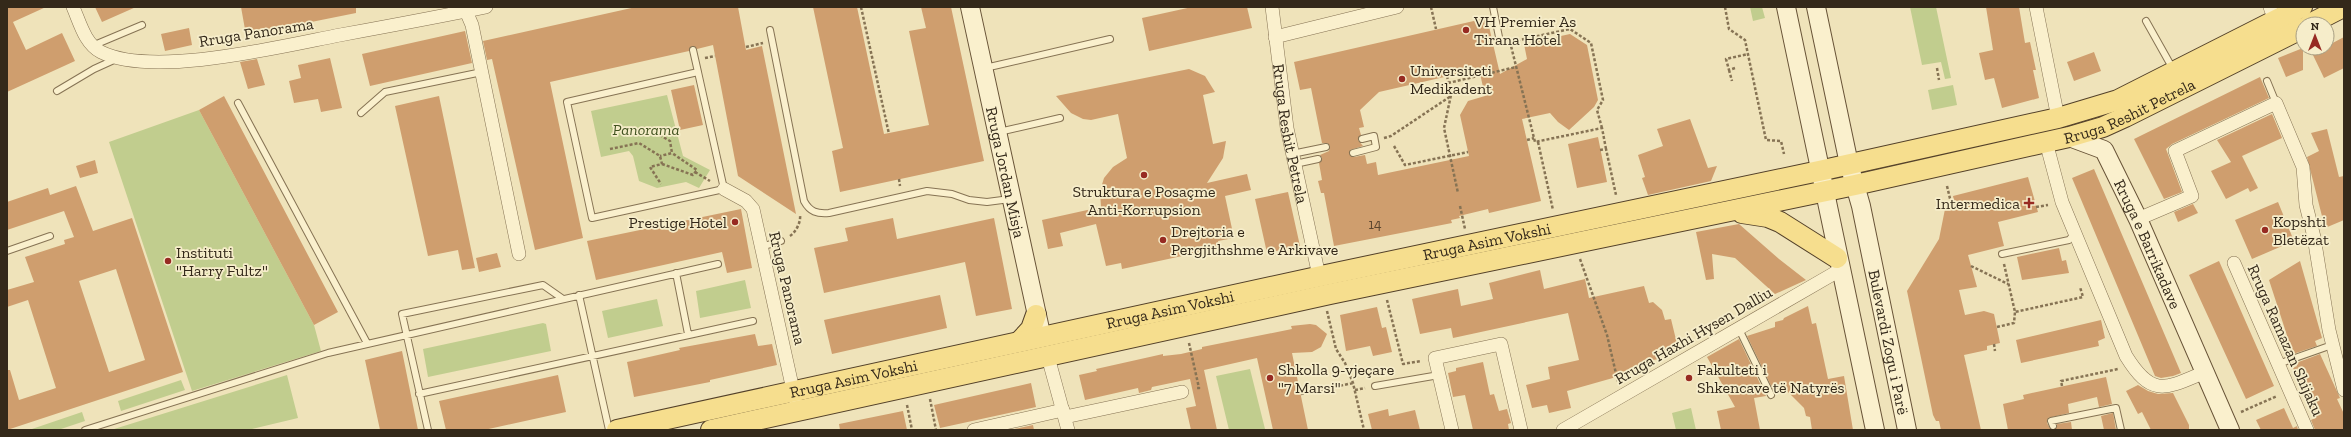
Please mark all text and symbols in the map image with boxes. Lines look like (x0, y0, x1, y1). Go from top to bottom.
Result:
place label: VH Premier As Tirana Hotel (1473, 12, 1576, 49)
street label: Rruga Panorama (197, 14, 315, 51)
north arrow (2295, 16, 2335, 56)
text: N (2311, 20, 2320, 33)
marker: VH Premier As Tirana Hotel (1461, 25, 1471, 35)
place label: Universiteti Medikadent (1410, 61, 1493, 98)
street label: Rruga Reshit Petrela (1269, 63, 1312, 206)
marker: Universiteti Medikadent (1397, 74, 1407, 84)
street label: Rruga Reshit Petrela (2062, 74, 2199, 148)
street label: Rruga Jordan Misja (982, 105, 1029, 240)
park label: Panorama (612, 120, 680, 139)
marker: Struktura e Posaçme Anti-Korrupsion (1139, 170, 1149, 180)
street label: Rruga e Barrikadave (2110, 176, 2185, 312)
place label: Struktura e Posaçme Anti-Korrupsion (1072, 182, 1216, 219)
place label: Intermedica (1936, 194, 2020, 213)
marker: Intermedica (2023, 197, 2035, 209)
place label: Kopshti Bletëzat (2273, 212, 2329, 249)
place label: Prestige Hotel (629, 213, 727, 232)
house number: 14 (1369, 216, 1382, 233)
marker: Prestige Hotel (730, 217, 740, 227)
street label: Rruga Asim Vokshi (1421, 219, 1553, 264)
place label: Drejtoria e Pergjithshme e Arkivave (1171, 222, 1338, 259)
marker: Kopshti Bletëzat (2260, 225, 2270, 235)
street label: Rruga Panorama (765, 230, 810, 347)
marker: Drejtoria e Pergjithshme e Arkivave (1158, 235, 1168, 245)
place label: Instituti "Harry Fultz" (176, 243, 268, 280)
marker: Instituti "Harry Fultz" (163, 256, 173, 266)
street label: Rruga Ramazan Shijaku (2244, 262, 2328, 419)
street label: Bulevardi Zogu i Parë (1864, 268, 1913, 416)
street label: Rruga Haxhi Hysen Dalliu (1611, 283, 1775, 388)
street label: Rruga Asim Vokshi (1104, 286, 1236, 333)
street label: Rruga Asim Vokshi (788, 355, 920, 402)
place label: Shkolla 9-vjeçare "7 Marsi" (1278, 360, 1394, 397)
place label: Fakulteti i Shkencave të Natyrës (1697, 360, 1845, 397)
marker: Shkolla 9-vjeçare "7 Marsi" (1265, 373, 1275, 383)
marker: Fakulteti i Shkencave të Natyrës (1684, 373, 1694, 383)

